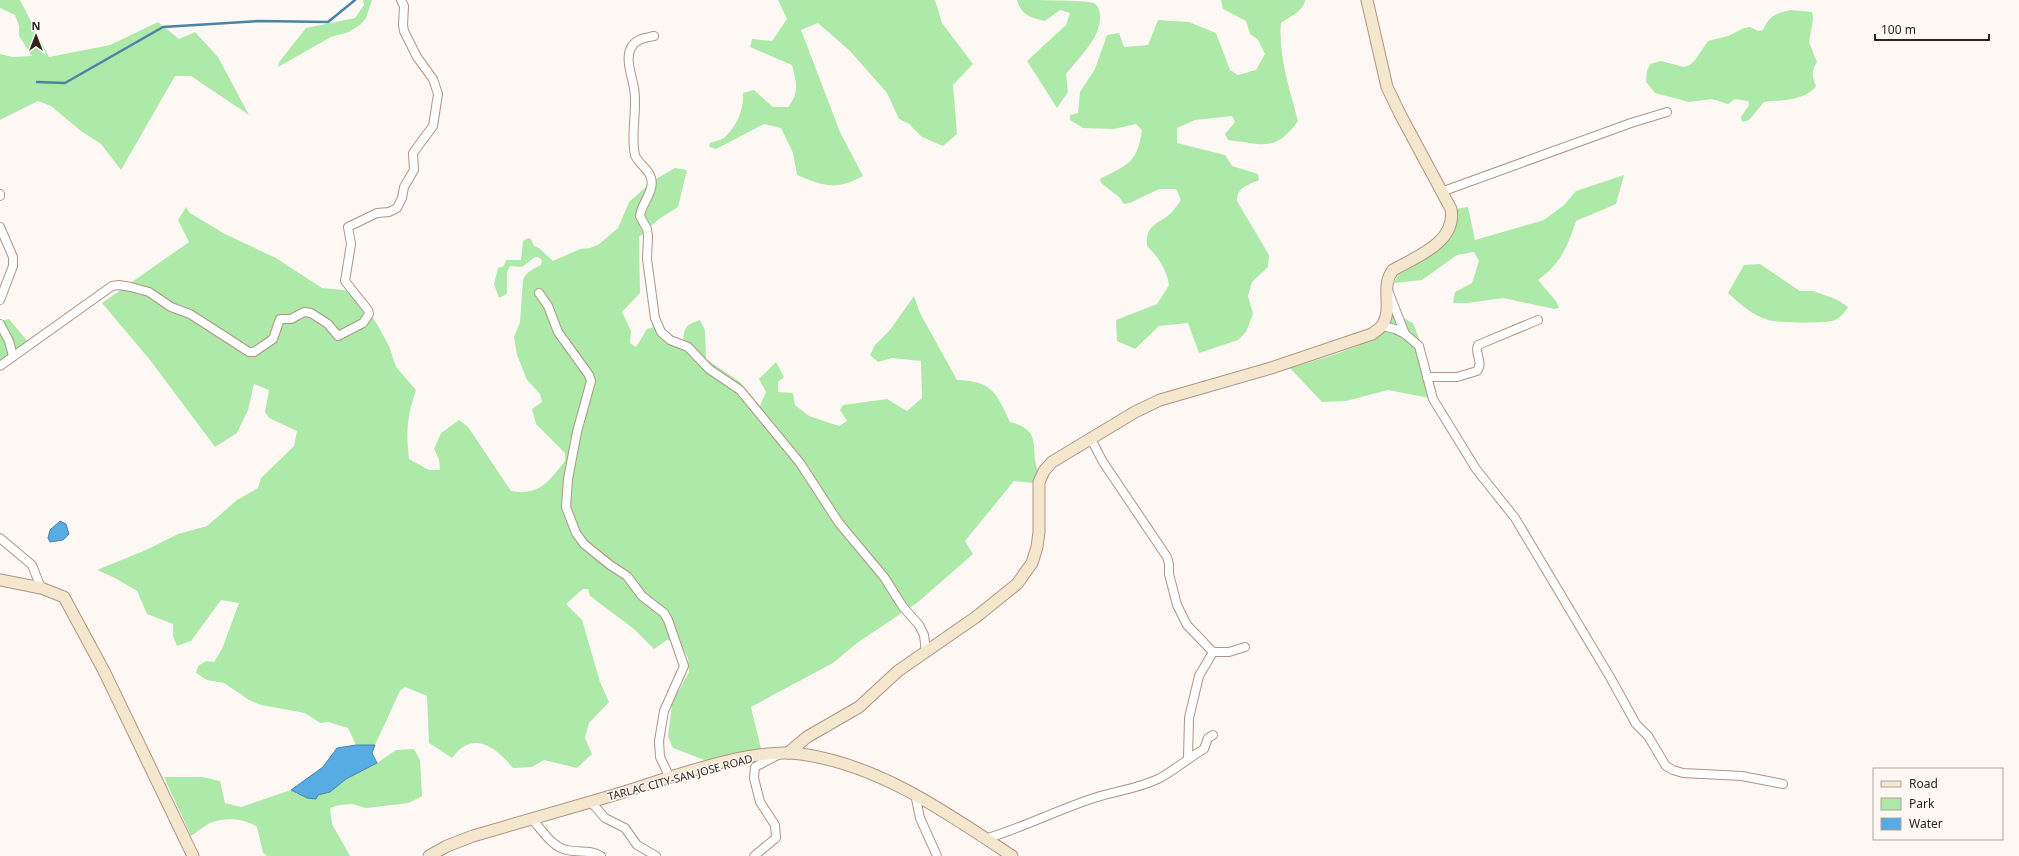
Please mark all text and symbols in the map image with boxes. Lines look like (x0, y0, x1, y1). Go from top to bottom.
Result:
north arrow (16, 16, 56, 56)
scale bar (1875, 16, 1989, 42)
text: N (32, 18, 40, 33)
text: 100 m (1881, 21, 1916, 38)
street label: TARLAC CITY-SAN JOSE ROAD (606, 750, 754, 804)
legend (1873, 768, 2003, 840)
text: Road (1909, 775, 1938, 792)
text: Park (1909, 795, 1935, 812)
text: Water (1909, 815, 1943, 832)

